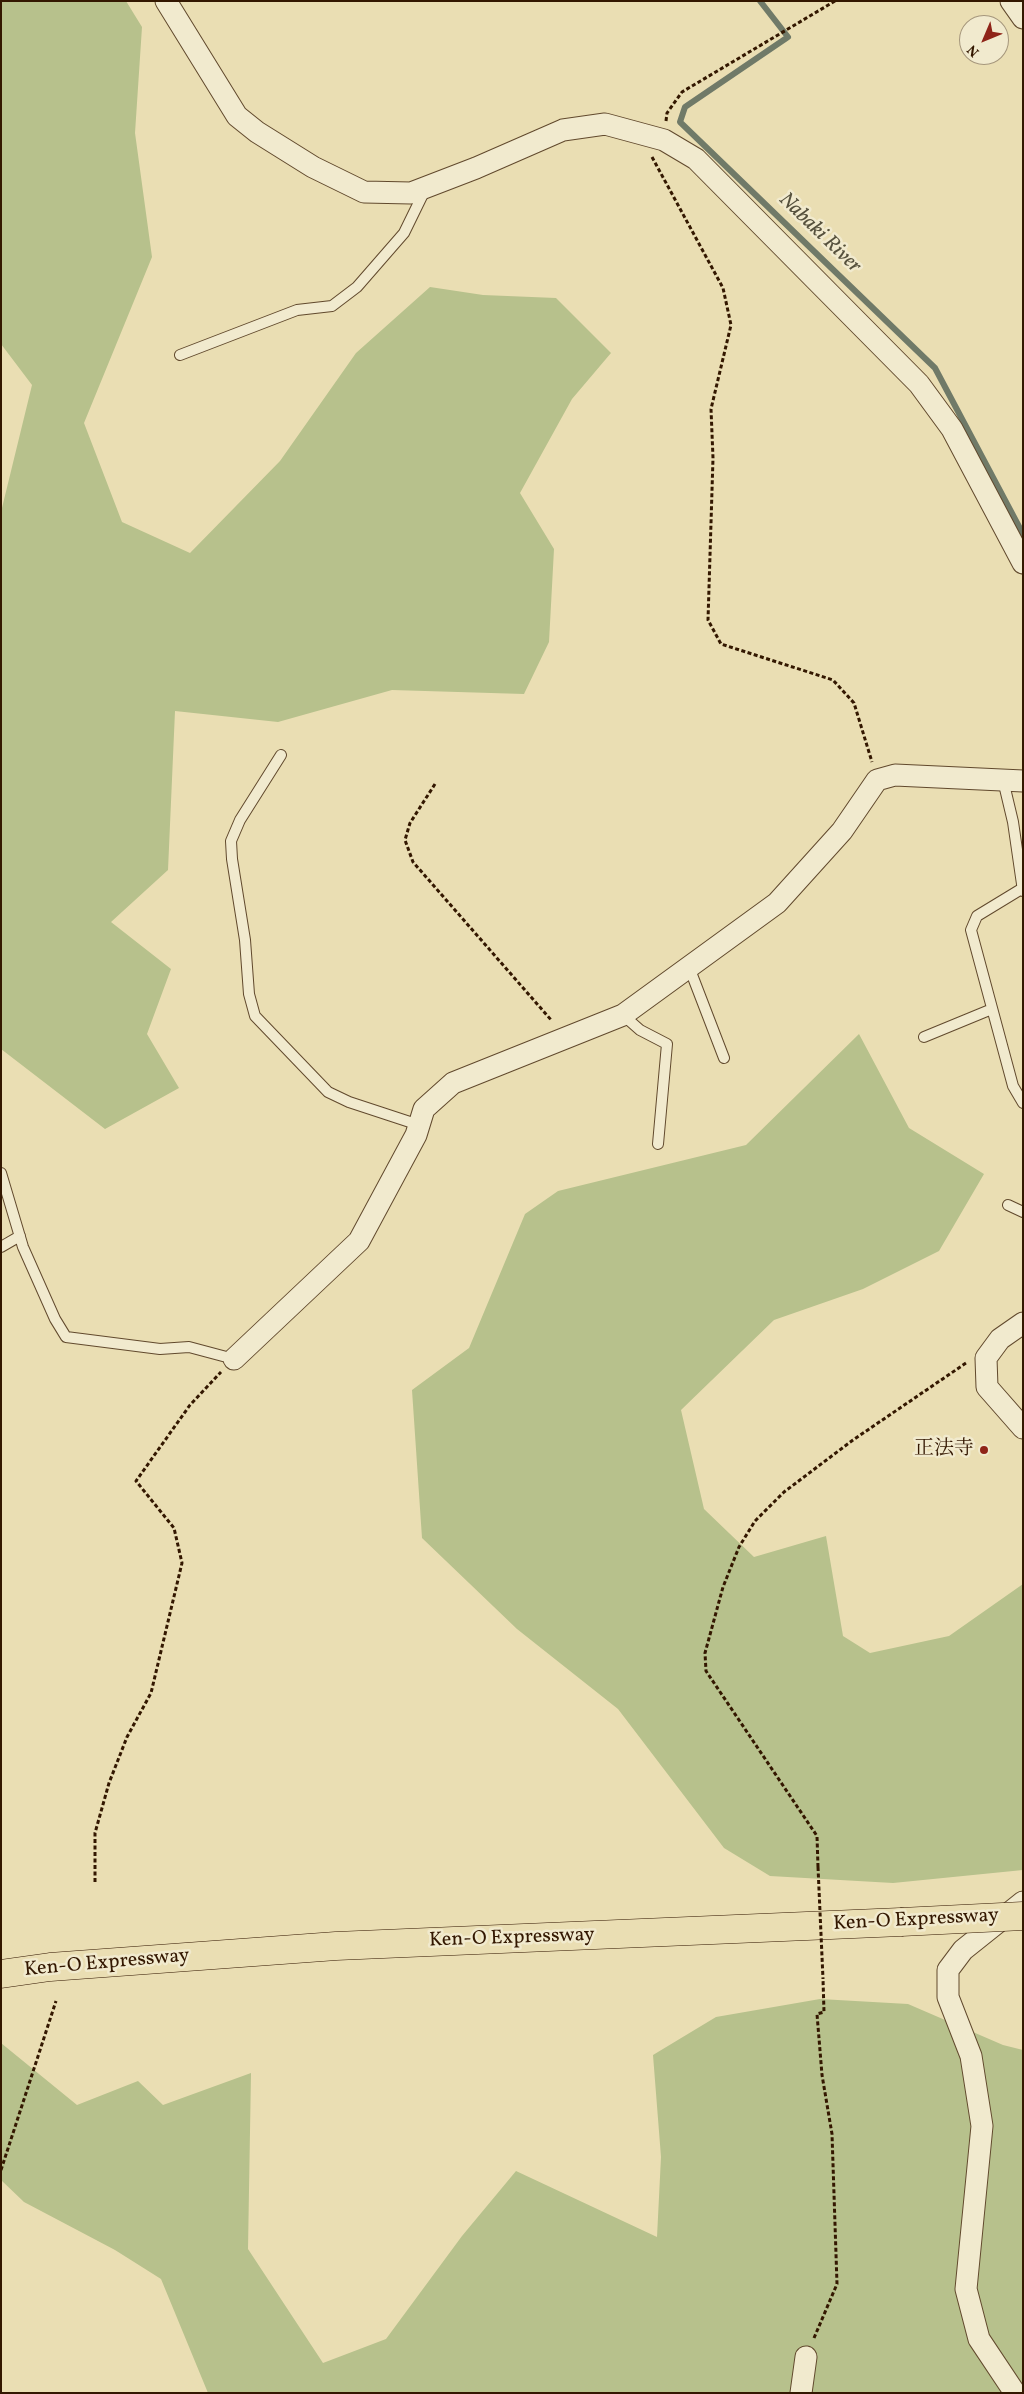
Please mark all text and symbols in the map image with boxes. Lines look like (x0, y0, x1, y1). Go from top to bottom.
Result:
north arrow (959, 15, 1009, 65)
text: N (963, 40, 984, 61)
water label: Nabaki River (772, 188, 866, 280)
place label: 正法寺 (914, 1438, 974, 1462)
marker: 正法寺 (978, 1444, 990, 1456)
street label: Ken-O Expressway (833, 1905, 999, 1937)
street label: Ken-O Expressway (429, 1924, 595, 1954)
street label: Ken-O Expressway (23, 1945, 191, 1983)

